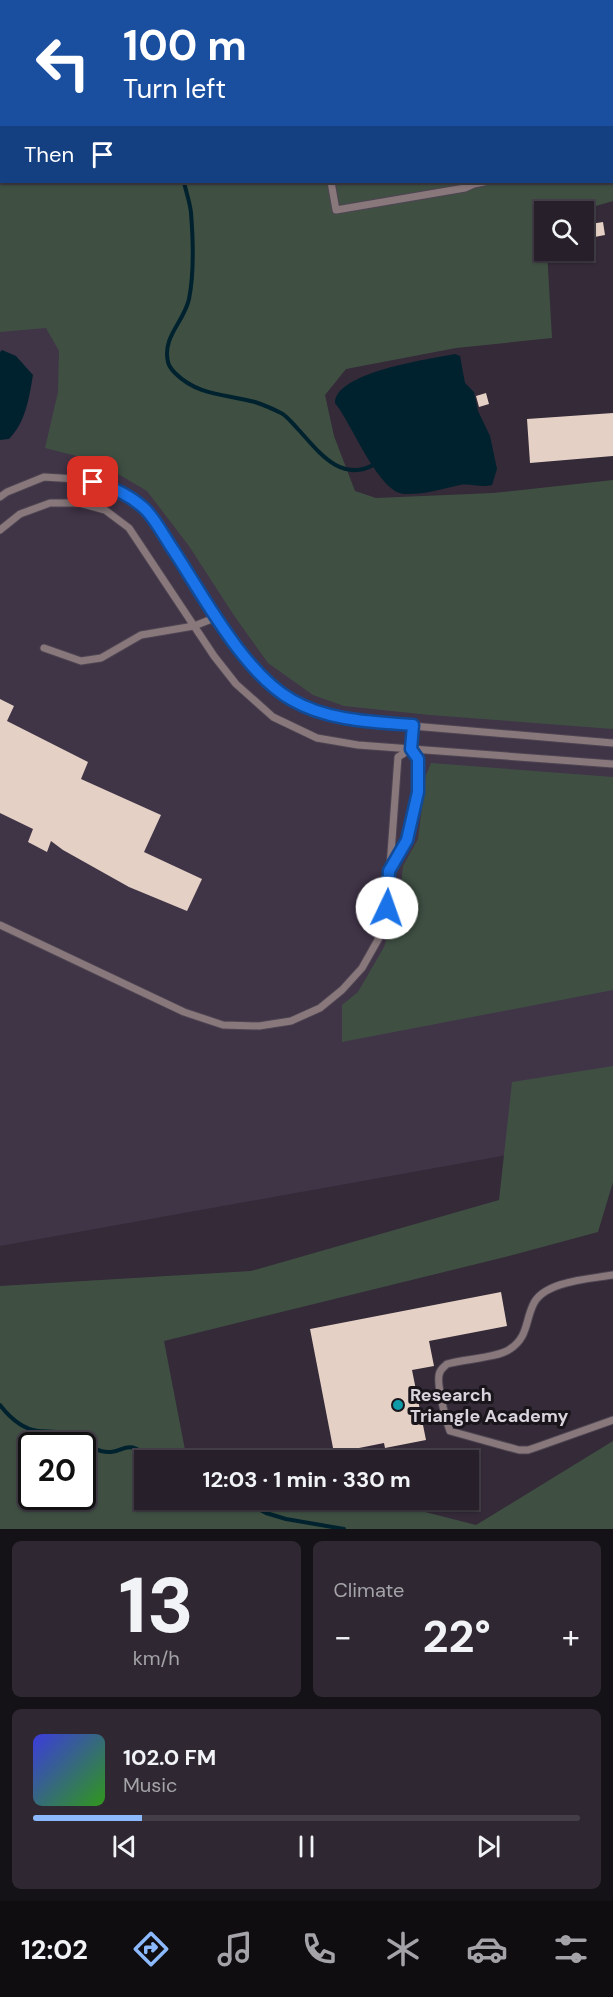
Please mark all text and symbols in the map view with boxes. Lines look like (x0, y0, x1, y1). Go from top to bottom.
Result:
text: 100 m (123, 18, 247, 73)
icon: left (24, 24, 102, 102)
text: Turn left (123, 71, 226, 106)
icon: arrive (86, 138, 119, 171)
text: Then (24, 140, 74, 169)
map controls (534, 201, 594, 261)
button: search (534, 201, 594, 261)
pin (67, 456, 118, 507)
icon: arrive (76, 465, 109, 498)
position arrow (355, 876, 419, 940)
place label: Research Triangle Academy (410, 1383, 569, 1428)
marker: Research Triangle Academy (391, 1398, 405, 1412)
speed limit sign: 20 (18, 1432, 96, 1510)
text: 12:03 · 1 min · 330 m (202, 1465, 411, 1494)
text: 13 (119, 1555, 194, 1656)
text: Climate (334, 1577, 404, 1603)
text: 22° (423, 1607, 491, 1666)
text: − (334, 1615, 352, 1658)
text: + (562, 1615, 580, 1658)
text: km/h (133, 1645, 180, 1671)
text: 102.0 FM (123, 1743, 216, 1772)
text: Music (123, 1772, 178, 1798)
icon: previous (108, 1830, 141, 1863)
icon: pause (290, 1830, 323, 1863)
icon: next (472, 1830, 505, 1863)
icon: directions (130, 1928, 172, 1970)
icon: music (214, 1928, 256, 1970)
icon: phone (298, 1928, 340, 1970)
icon: climate (382, 1928, 424, 1970)
icon: car (466, 1928, 508, 1970)
icon: filters (550, 1928, 592, 1970)
text: 12:02 (21, 1932, 88, 1967)

